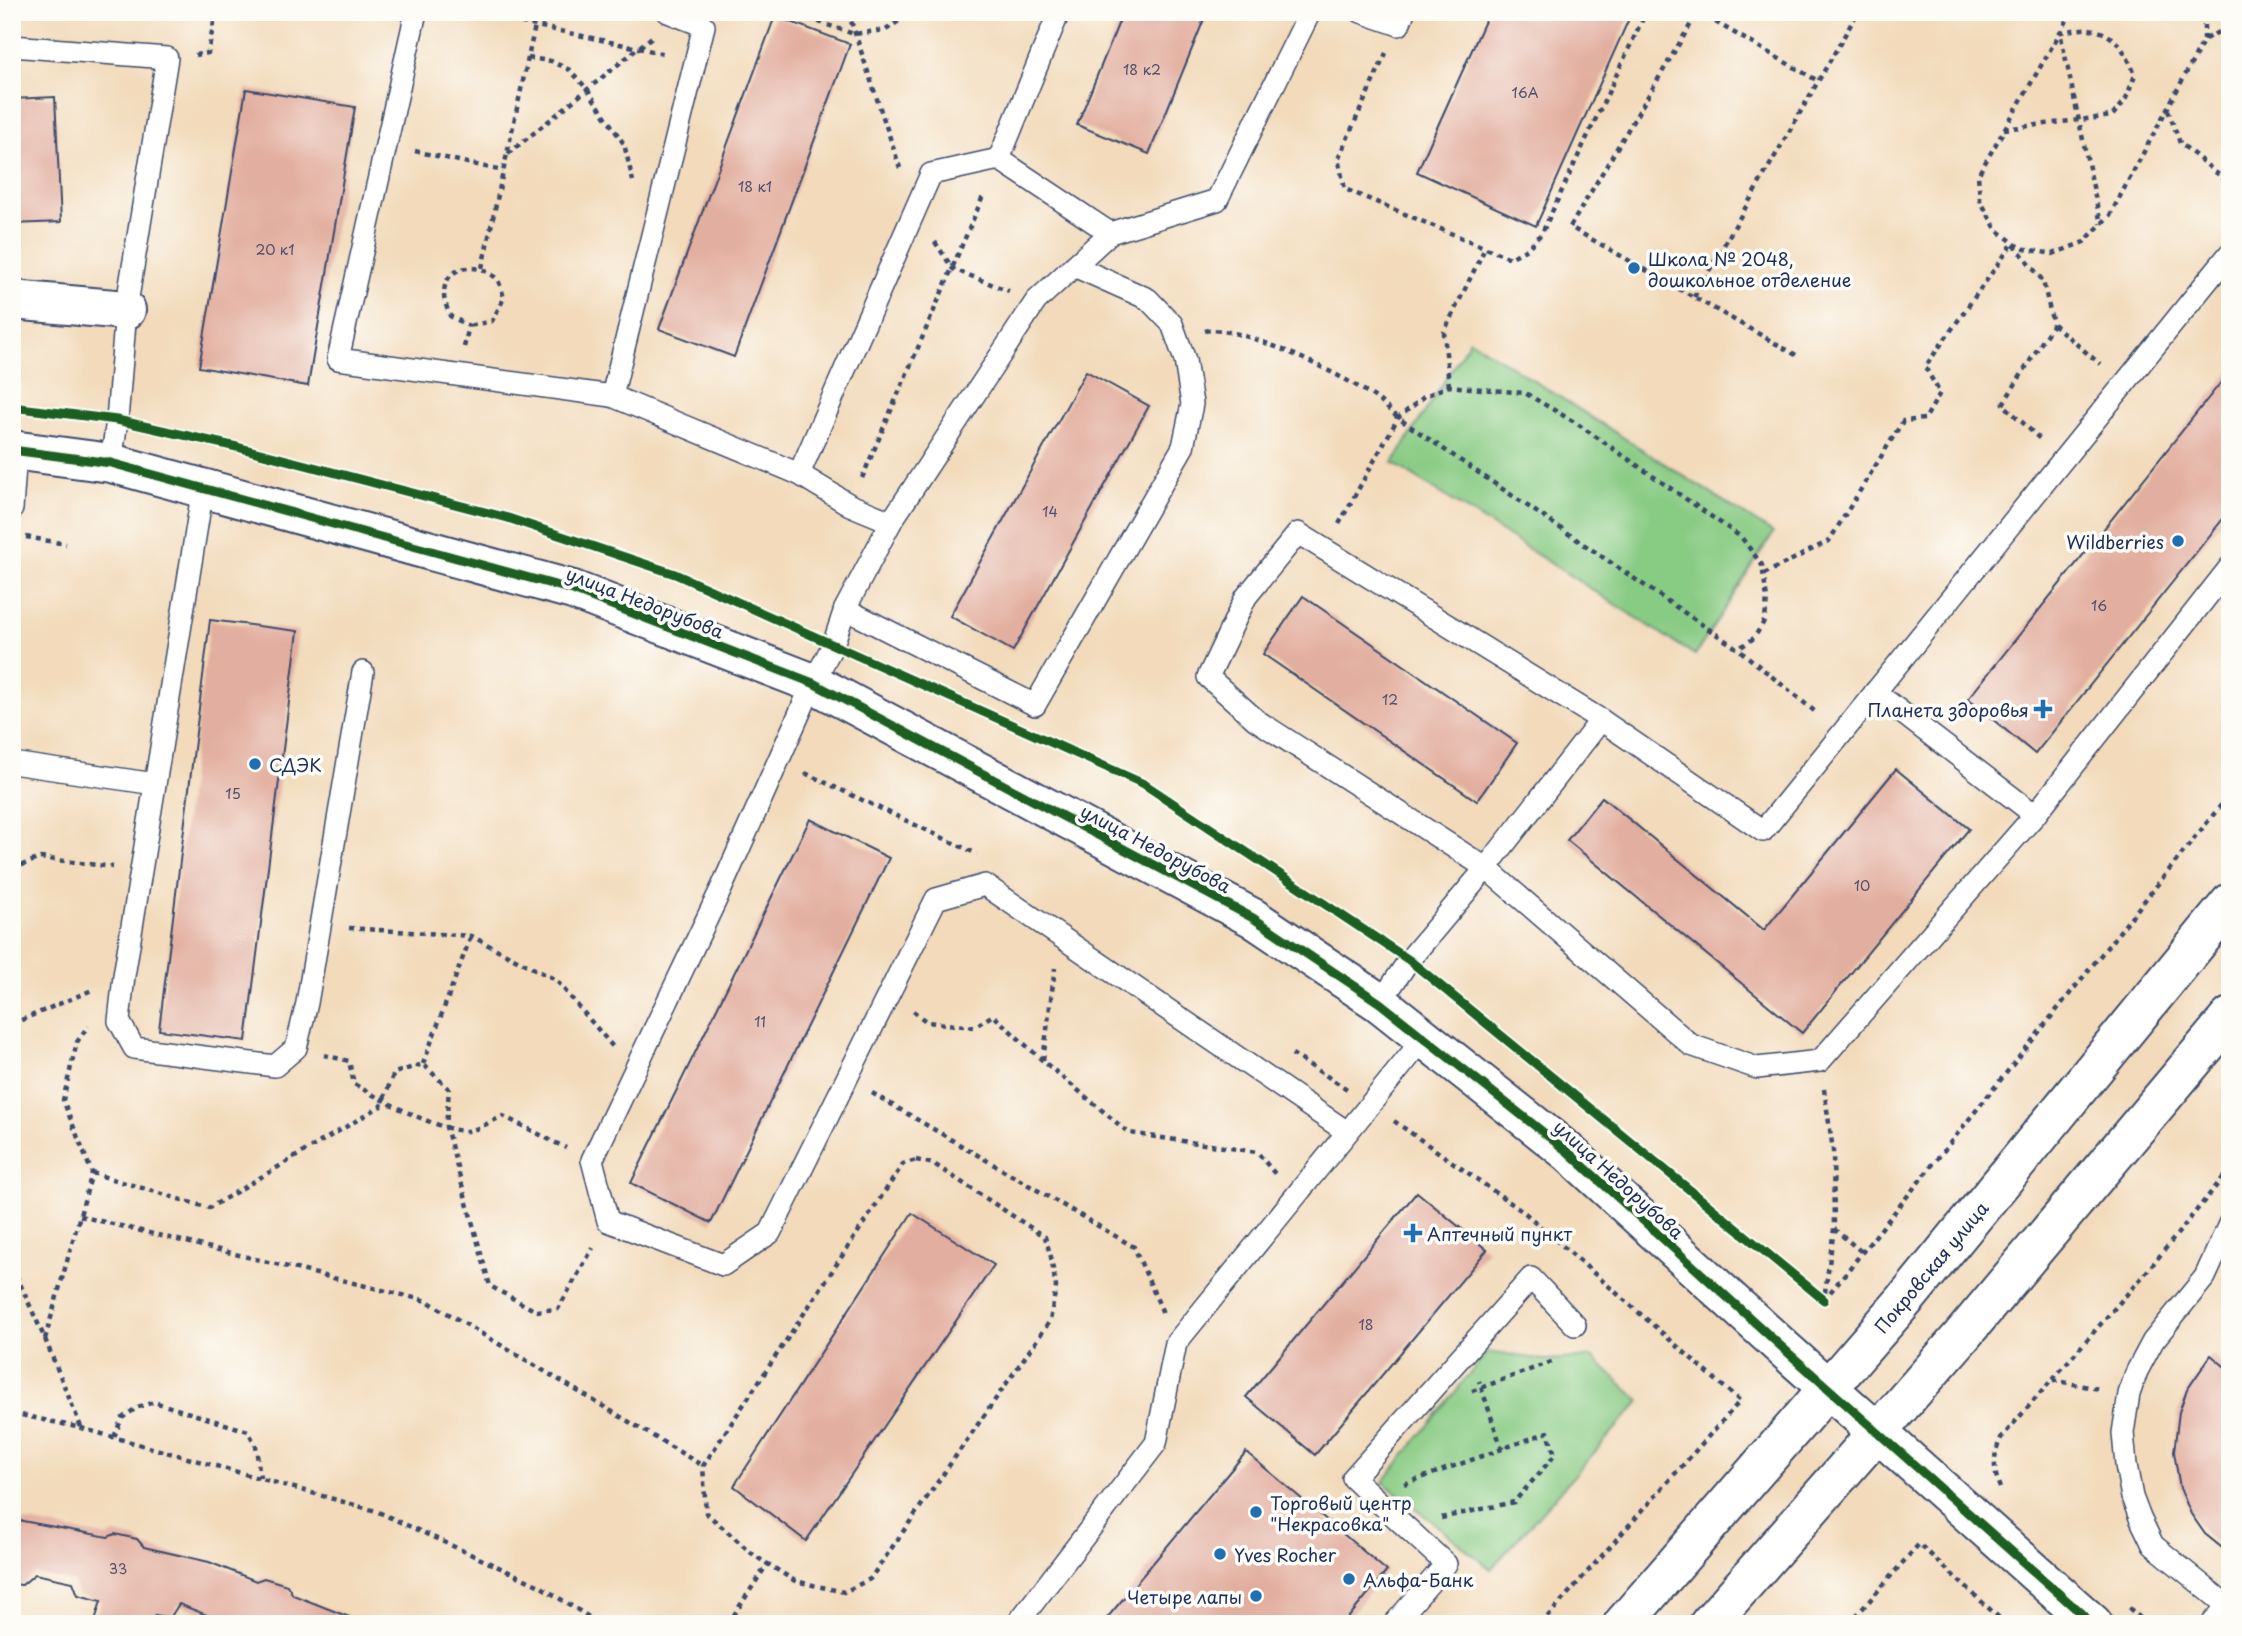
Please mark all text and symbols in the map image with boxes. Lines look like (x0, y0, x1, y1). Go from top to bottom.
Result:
house number: 18 к2 (1123, 59, 1161, 80)
house number: 16А (1512, 82, 1539, 103)
house number: 18 к1 (738, 176, 772, 197)
house number: 20 к1 (256, 239, 294, 260)
place label: Школа № 2048, дошкольное отделение (1648, 245, 1851, 293)
marker: Школа № 2048, дошкольное отделение (1626, 260, 1642, 276)
house number: 14 (1042, 501, 1058, 522)
place label: Wildberries (2066, 528, 2164, 555)
marker: Wildberries (2170, 533, 2186, 549)
street label: улица Недорубова (562, 560, 728, 645)
house number: 16 (2091, 595, 2107, 616)
house number: 12 (1382, 689, 1398, 710)
place label: Планета здоровья (1868, 696, 2029, 723)
marker: Планета здоровья (2035, 701, 2051, 717)
place label: СДЭК (269, 751, 322, 778)
marker: СДЭК (247, 756, 263, 772)
house number: 15 (225, 783, 241, 804)
street label: улица Недорубова (1076, 797, 1237, 899)
house number: 10 (1854, 875, 1870, 896)
house number: 11 (754, 1011, 766, 1032)
street label: улица Недорубова (1548, 1113, 1691, 1245)
street label: Покровская улица (1868, 1195, 1995, 1339)
place label: Аптечный пункт (1427, 1220, 1572, 1247)
marker: Аптечный пункт (1405, 1225, 1421, 1241)
house number: 18 (1358, 1314, 1374, 1335)
place label: Торговый центр "Некрасовка" (1270, 1489, 1411, 1537)
marker: Торговый центр "Некрасовка" (1248, 1504, 1264, 1520)
place label: Yves Rocher (1234, 1541, 1337, 1568)
marker: Yves Rocher (1212, 1546, 1228, 1562)
house number: 33 (109, 1558, 127, 1579)
place label: Альфа-Банк (1363, 1566, 1474, 1593)
marker: Альфа-Банк (1341, 1571, 1357, 1587)
place label: Четыре лапы (1127, 1583, 1242, 1610)
marker: Четыре лапы (1248, 1588, 1264, 1604)

